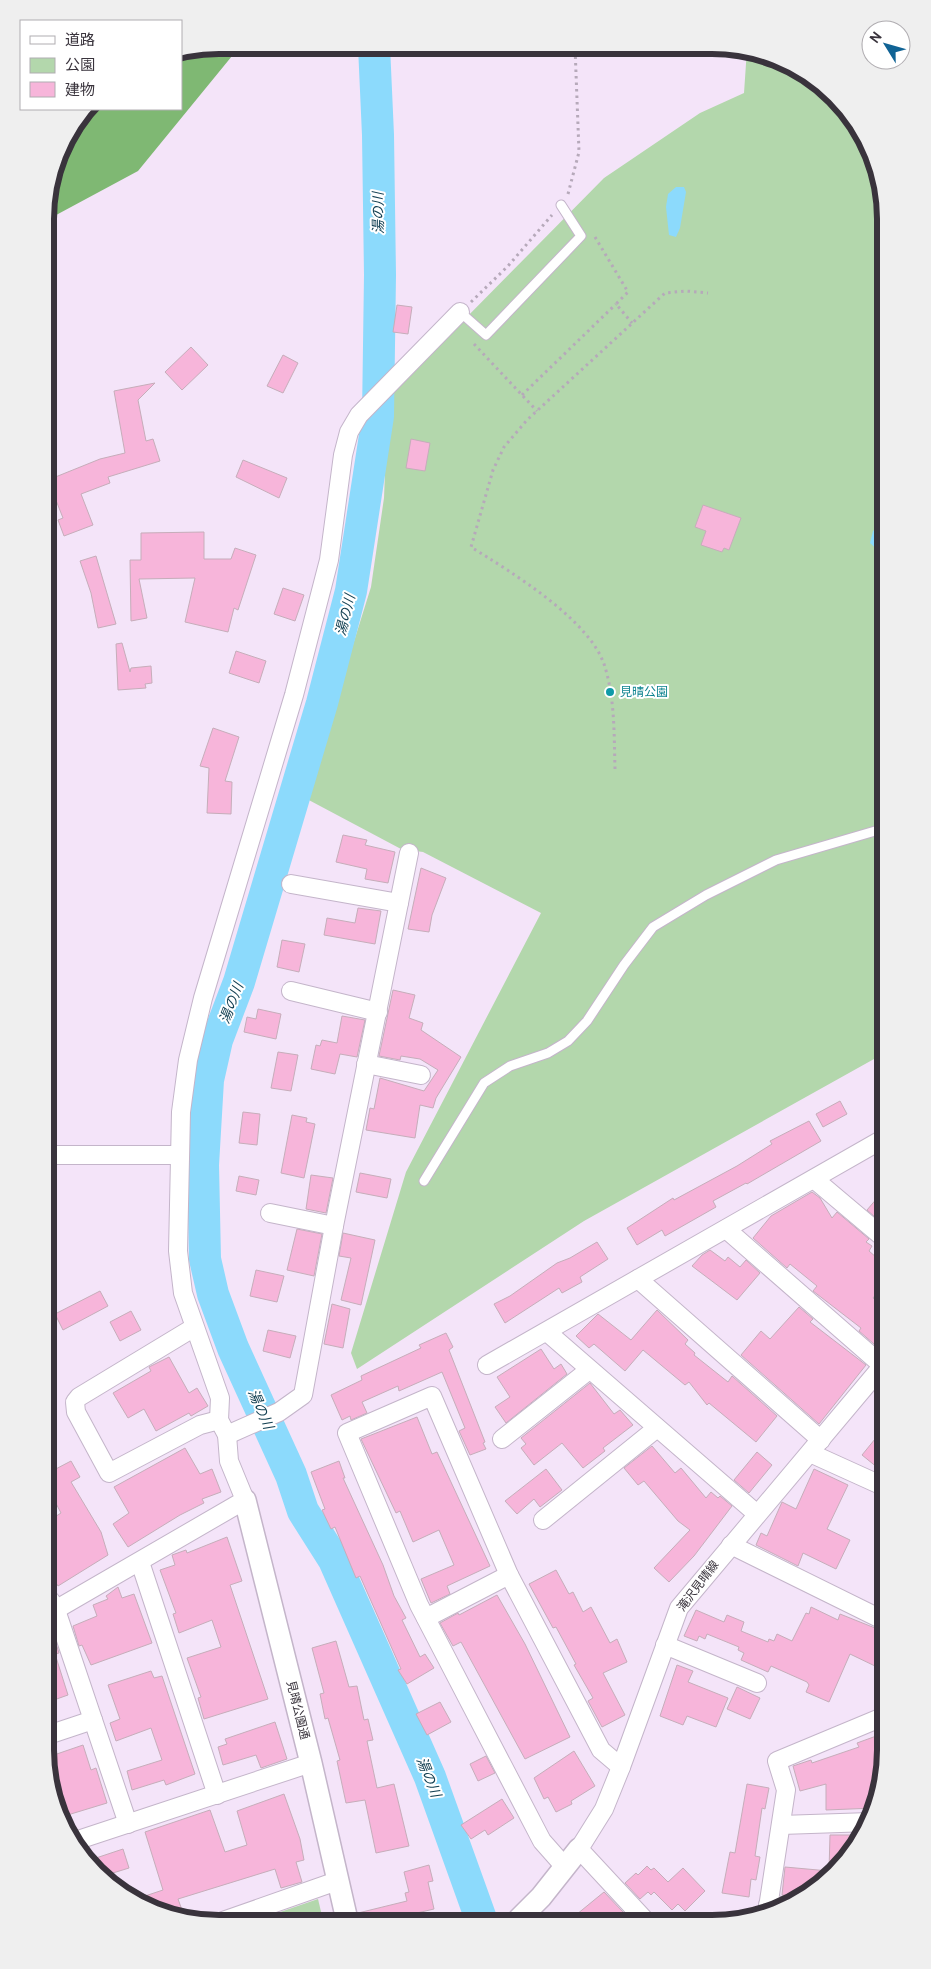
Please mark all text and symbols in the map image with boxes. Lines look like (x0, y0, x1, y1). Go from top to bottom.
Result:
legend (20, 20, 182, 110)
north arrow (861, 20, 911, 70)
text: N (867, 29, 887, 47)
text: 道路 (65, 32, 95, 51)
text: 公園 (65, 57, 95, 76)
text: 建物 (65, 82, 95, 101)
water label: 湯の川 (371, 190, 388, 234)
water label: 湯の川 (333, 591, 360, 638)
place label: 見晴公園 (620, 685, 668, 701)
marker: 見晴公園 (604, 686, 616, 698)
water label: 湯の川 (217, 979, 249, 1026)
water label: 湯の川 (243, 1387, 277, 1434)
street label: 滝沢見晴線 (674, 1558, 723, 1615)
street label: 見晴公園通 (282, 1679, 312, 1741)
water label: 湯の川 (412, 1755, 444, 1802)

